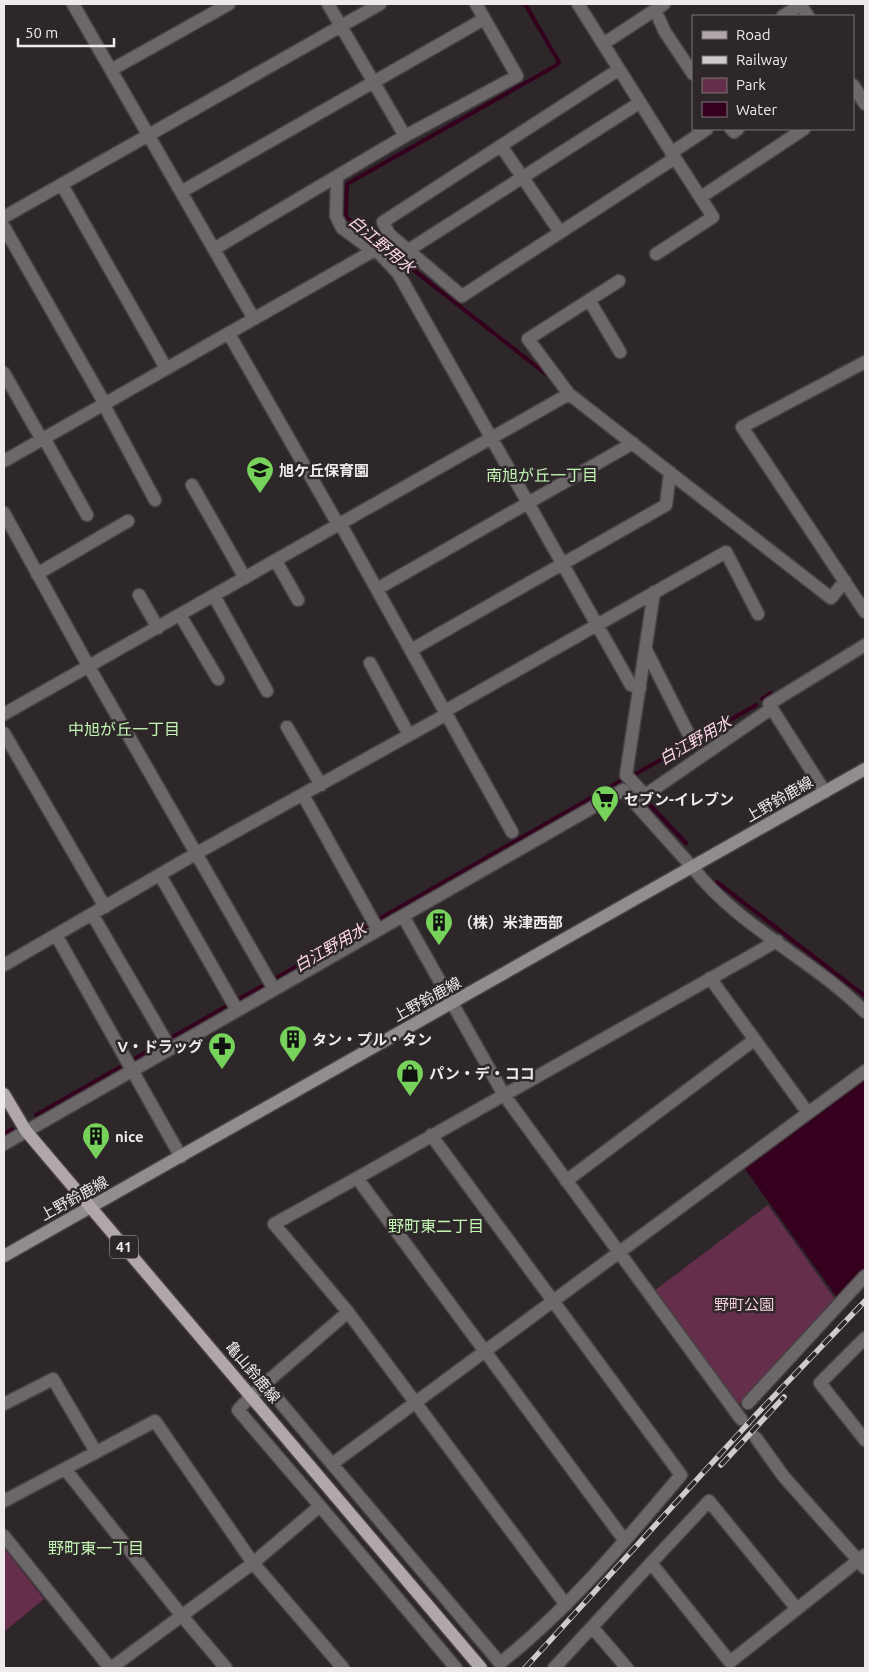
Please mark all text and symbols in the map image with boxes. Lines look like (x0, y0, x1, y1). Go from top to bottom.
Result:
scale bar (18, 15, 114, 47)
legend (692, 15, 854, 130)
text: 50 m (25, 24, 58, 41)
text: Road (736, 26, 771, 43)
text: Railway (736, 51, 787, 68)
text: Park (736, 76, 766, 93)
text: Water (736, 101, 777, 118)
water label: 白江野用水 (346, 211, 420, 278)
school or university icon: 旭ケ丘保育園 (245, 455, 275, 494)
place label: 旭ケ丘保育園 (279, 462, 369, 479)
district label: 南旭が丘一丁目 (486, 466, 598, 484)
water label: 白江野用水 (656, 711, 736, 768)
district label: 中旭が丘一丁目 (68, 720, 180, 738)
street label: 上野鈴鹿線 (742, 773, 816, 825)
supermarket icon: セブン-イレブン (590, 784, 620, 823)
place label: セブン-イレブン (624, 791, 734, 808)
building icon: （株）米津西部 (424, 907, 454, 946)
place label: （株）米津西部 (458, 914, 563, 931)
water label: 白江野用水 (291, 918, 371, 975)
street label: 上野鈴鹿線 (390, 973, 464, 1025)
building icon: タン・プル・タン (278, 1024, 308, 1063)
pharmacy icon: V・ドラッグ (207, 1031, 237, 1070)
place label: タン・プル・タン (312, 1031, 432, 1048)
place label: V・ドラッグ (117, 1038, 203, 1055)
shop icon: パン・デ・ココ (395, 1058, 425, 1097)
place label: パン・デ・ココ (429, 1065, 535, 1082)
building icon: nice (81, 1121, 111, 1160)
place label: nice (115, 1128, 144, 1145)
street label: 上野鈴鹿線 (37, 1172, 111, 1224)
district label: 野町東二丁目 (388, 1217, 484, 1235)
road number: 41 (110, 1236, 138, 1258)
park label: 野町公園 (714, 1296, 774, 1313)
street label: 亀山鈴鹿線 (222, 1338, 284, 1406)
district label: 野町東一丁目 (48, 1539, 144, 1557)

